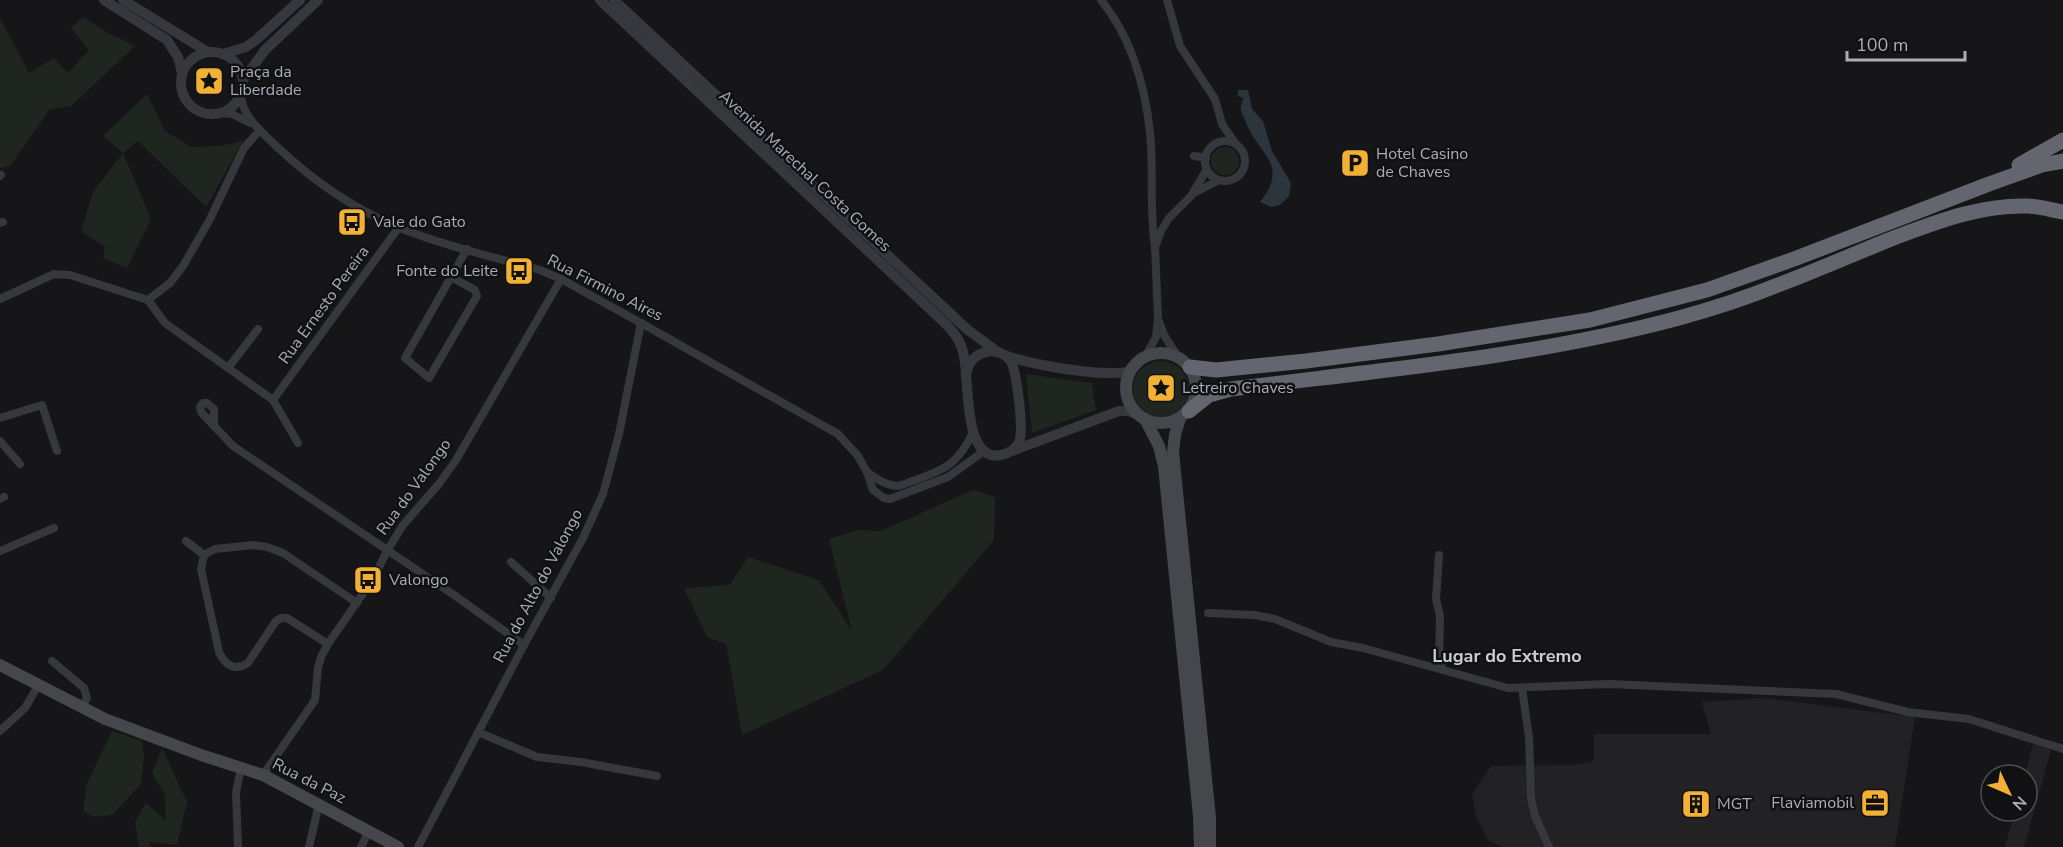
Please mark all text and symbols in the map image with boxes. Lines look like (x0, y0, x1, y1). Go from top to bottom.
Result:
scale bar (1847, 24, 1966, 62)
text: 100 m (1856, 33, 1908, 57)
place label: Praça da Liberdade (230, 61, 302, 101)
place icon: Praça da Liberdade (193, 65, 225, 97)
street label: Avenida Marechal Costa Gomes (714, 85, 896, 257)
place label: Hotel Casino de Chaves (1376, 143, 1468, 183)
parking icon: Hotel Casino de Chaves (1339, 147, 1371, 179)
bus stop icon: Vale do Gato (336, 206, 368, 238)
place label: Vale do Gato (372, 211, 466, 233)
street label: Rua Ernesto Pereira (274, 241, 374, 369)
street label: Rua Firmino Aires (543, 249, 667, 327)
bus stop icon: Fonte do Leite (503, 255, 535, 287)
place label: Fonte do Leite (396, 260, 498, 282)
place icon: Letreiro Chaves (1145, 372, 1177, 404)
place label: Letreiro Chaves (1182, 377, 1294, 399)
street label: Rua do Valongo (372, 434, 456, 540)
street label: Rua do Alto do Valongo (488, 505, 588, 667)
bus stop icon: Valongo (352, 564, 384, 596)
place label: Valongo (388, 569, 449, 591)
district label: Lugar do Extremo (1432, 644, 1582, 668)
street label: Rua da Paz (268, 753, 350, 809)
north arrow (1979, 763, 2039, 823)
office icon: Flaviamobil (1859, 787, 1891, 819)
building icon: MGT (1680, 788, 1712, 820)
text: N (2007, 791, 2031, 815)
place label: Flaviamobil (1771, 792, 1854, 814)
place label: MGT (1717, 793, 1752, 815)

